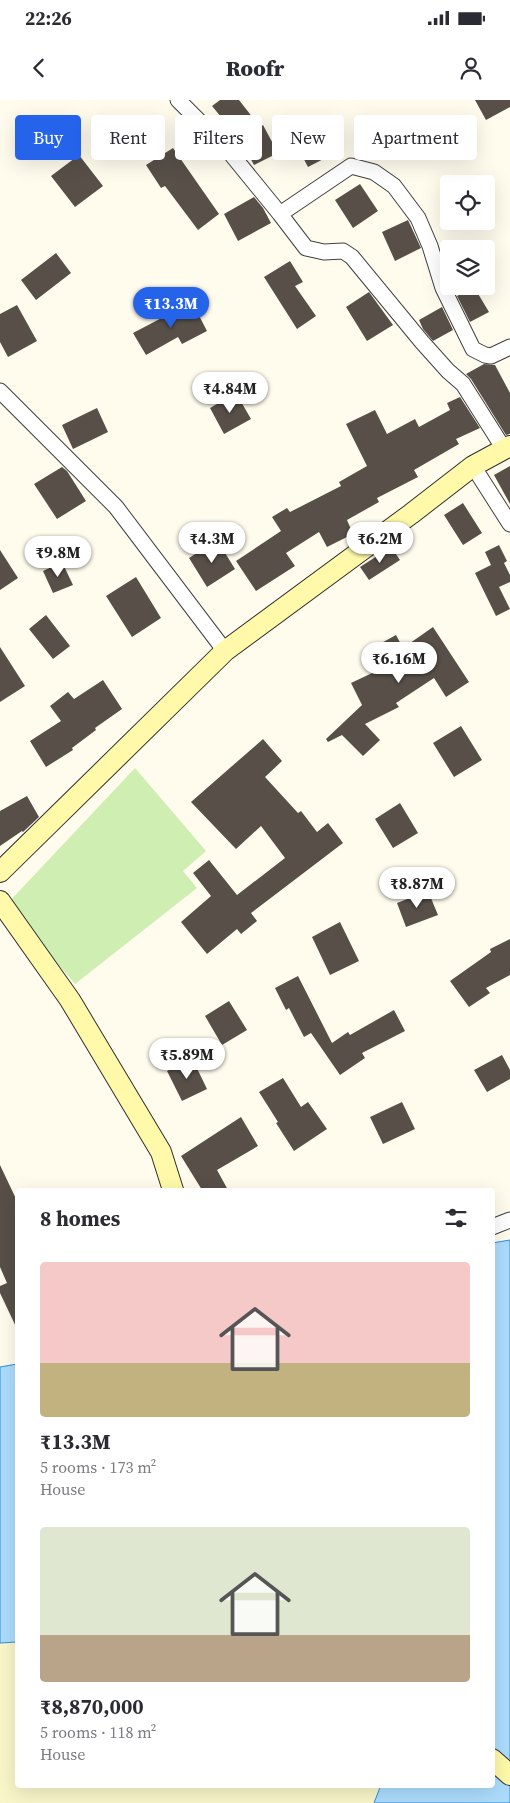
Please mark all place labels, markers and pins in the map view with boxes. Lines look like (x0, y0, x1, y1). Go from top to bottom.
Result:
pin: ₹13.3M (130, 286, 212, 329)
pin: ₹4.84M (189, 372, 271, 414)
pin: ₹4.3M (177, 522, 247, 564)
pin: ₹6.2M (345, 522, 415, 564)
pin: ₹9.8M (23, 536, 93, 578)
pin: ₹6.16M (358, 642, 440, 684)
pin: ₹8.87M (376, 866, 458, 909)
pin: ₹5.89M (146, 1038, 228, 1080)

